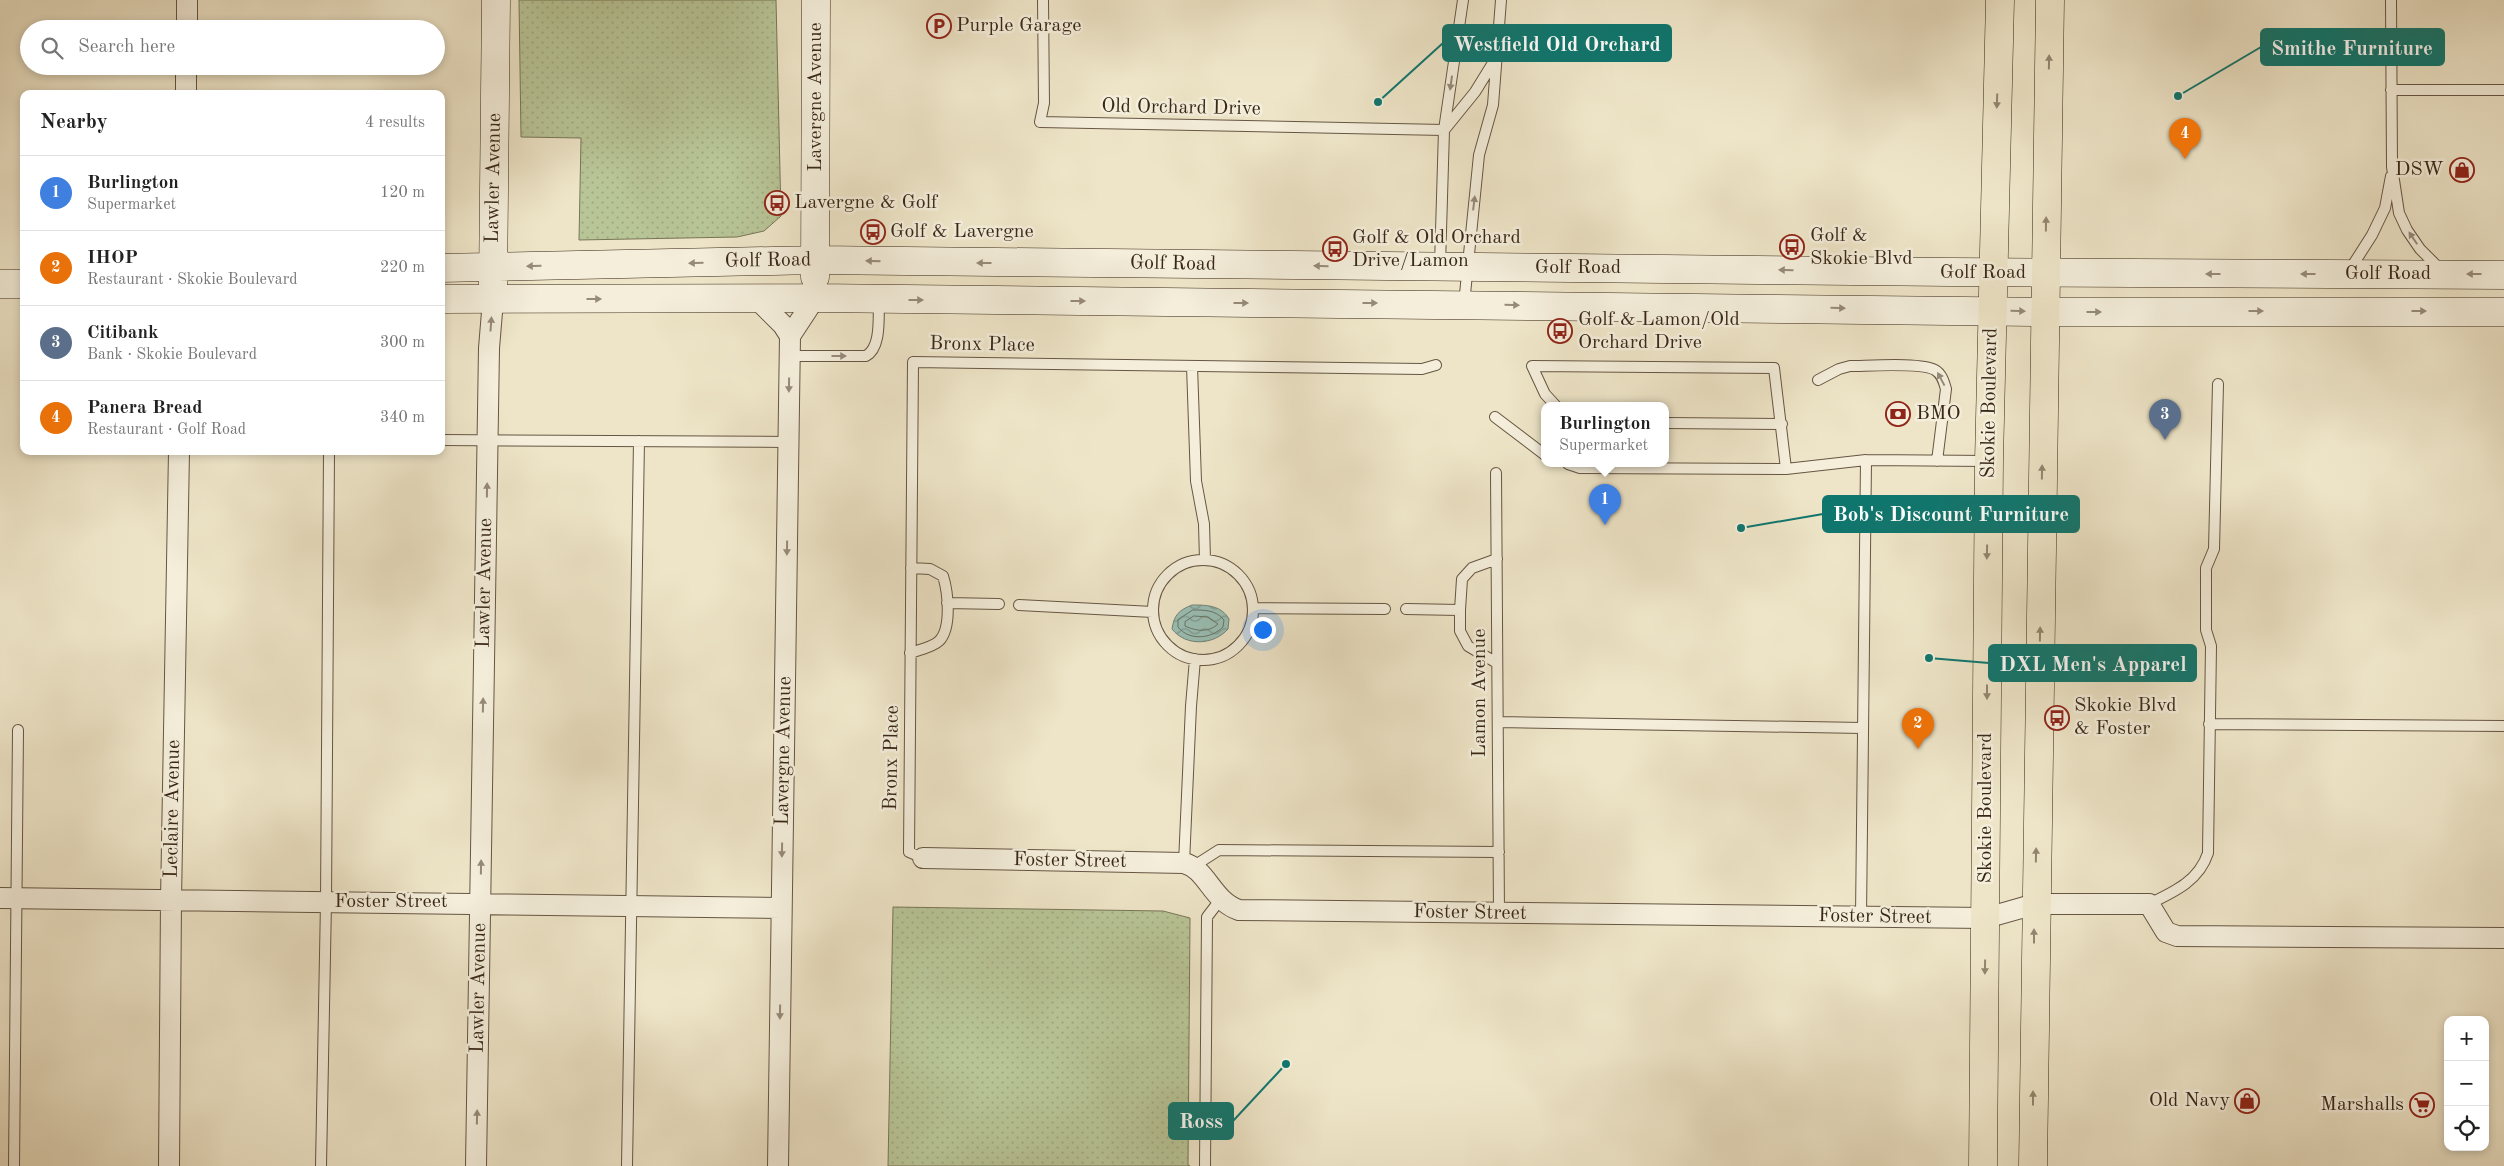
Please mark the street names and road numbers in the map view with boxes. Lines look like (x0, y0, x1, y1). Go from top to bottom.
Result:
street label: Lavergne Avenue (806, 22, 826, 172)
street label: Old Orchard Drive (1101, 97, 1261, 119)
street label: Lawler Avenue (483, 113, 505, 243)
street label: Golf Road (725, 250, 811, 272)
street label: Golf Road (1130, 253, 1216, 275)
street label: Golf Road (1535, 258, 1621, 278)
street label: Golf Road (1940, 263, 2026, 283)
street label: Golf Road (2345, 264, 2431, 284)
street label: Skokie Boulevard (1979, 327, 2001, 479)
street label: Bronx Place (929, 334, 1035, 356)
street label: Lawler Avenue (474, 518, 496, 648)
street label: Lamon Avenue (1470, 629, 1490, 758)
street label: Lavergne Avenue (773, 676, 795, 826)
street label: Bronx Place (881, 705, 903, 811)
street label: Skokie Boulevard (1976, 733, 1996, 883)
street label: Leclaire Avenue (162, 740, 184, 878)
street label: Foster Street (1013, 850, 1127, 872)
street label: Foster Street (334, 892, 448, 912)
street label: Foster Street (1413, 902, 1527, 924)
street label: Foster Street (1818, 906, 1932, 928)
street label: Lawler Avenue (468, 923, 490, 1053)

